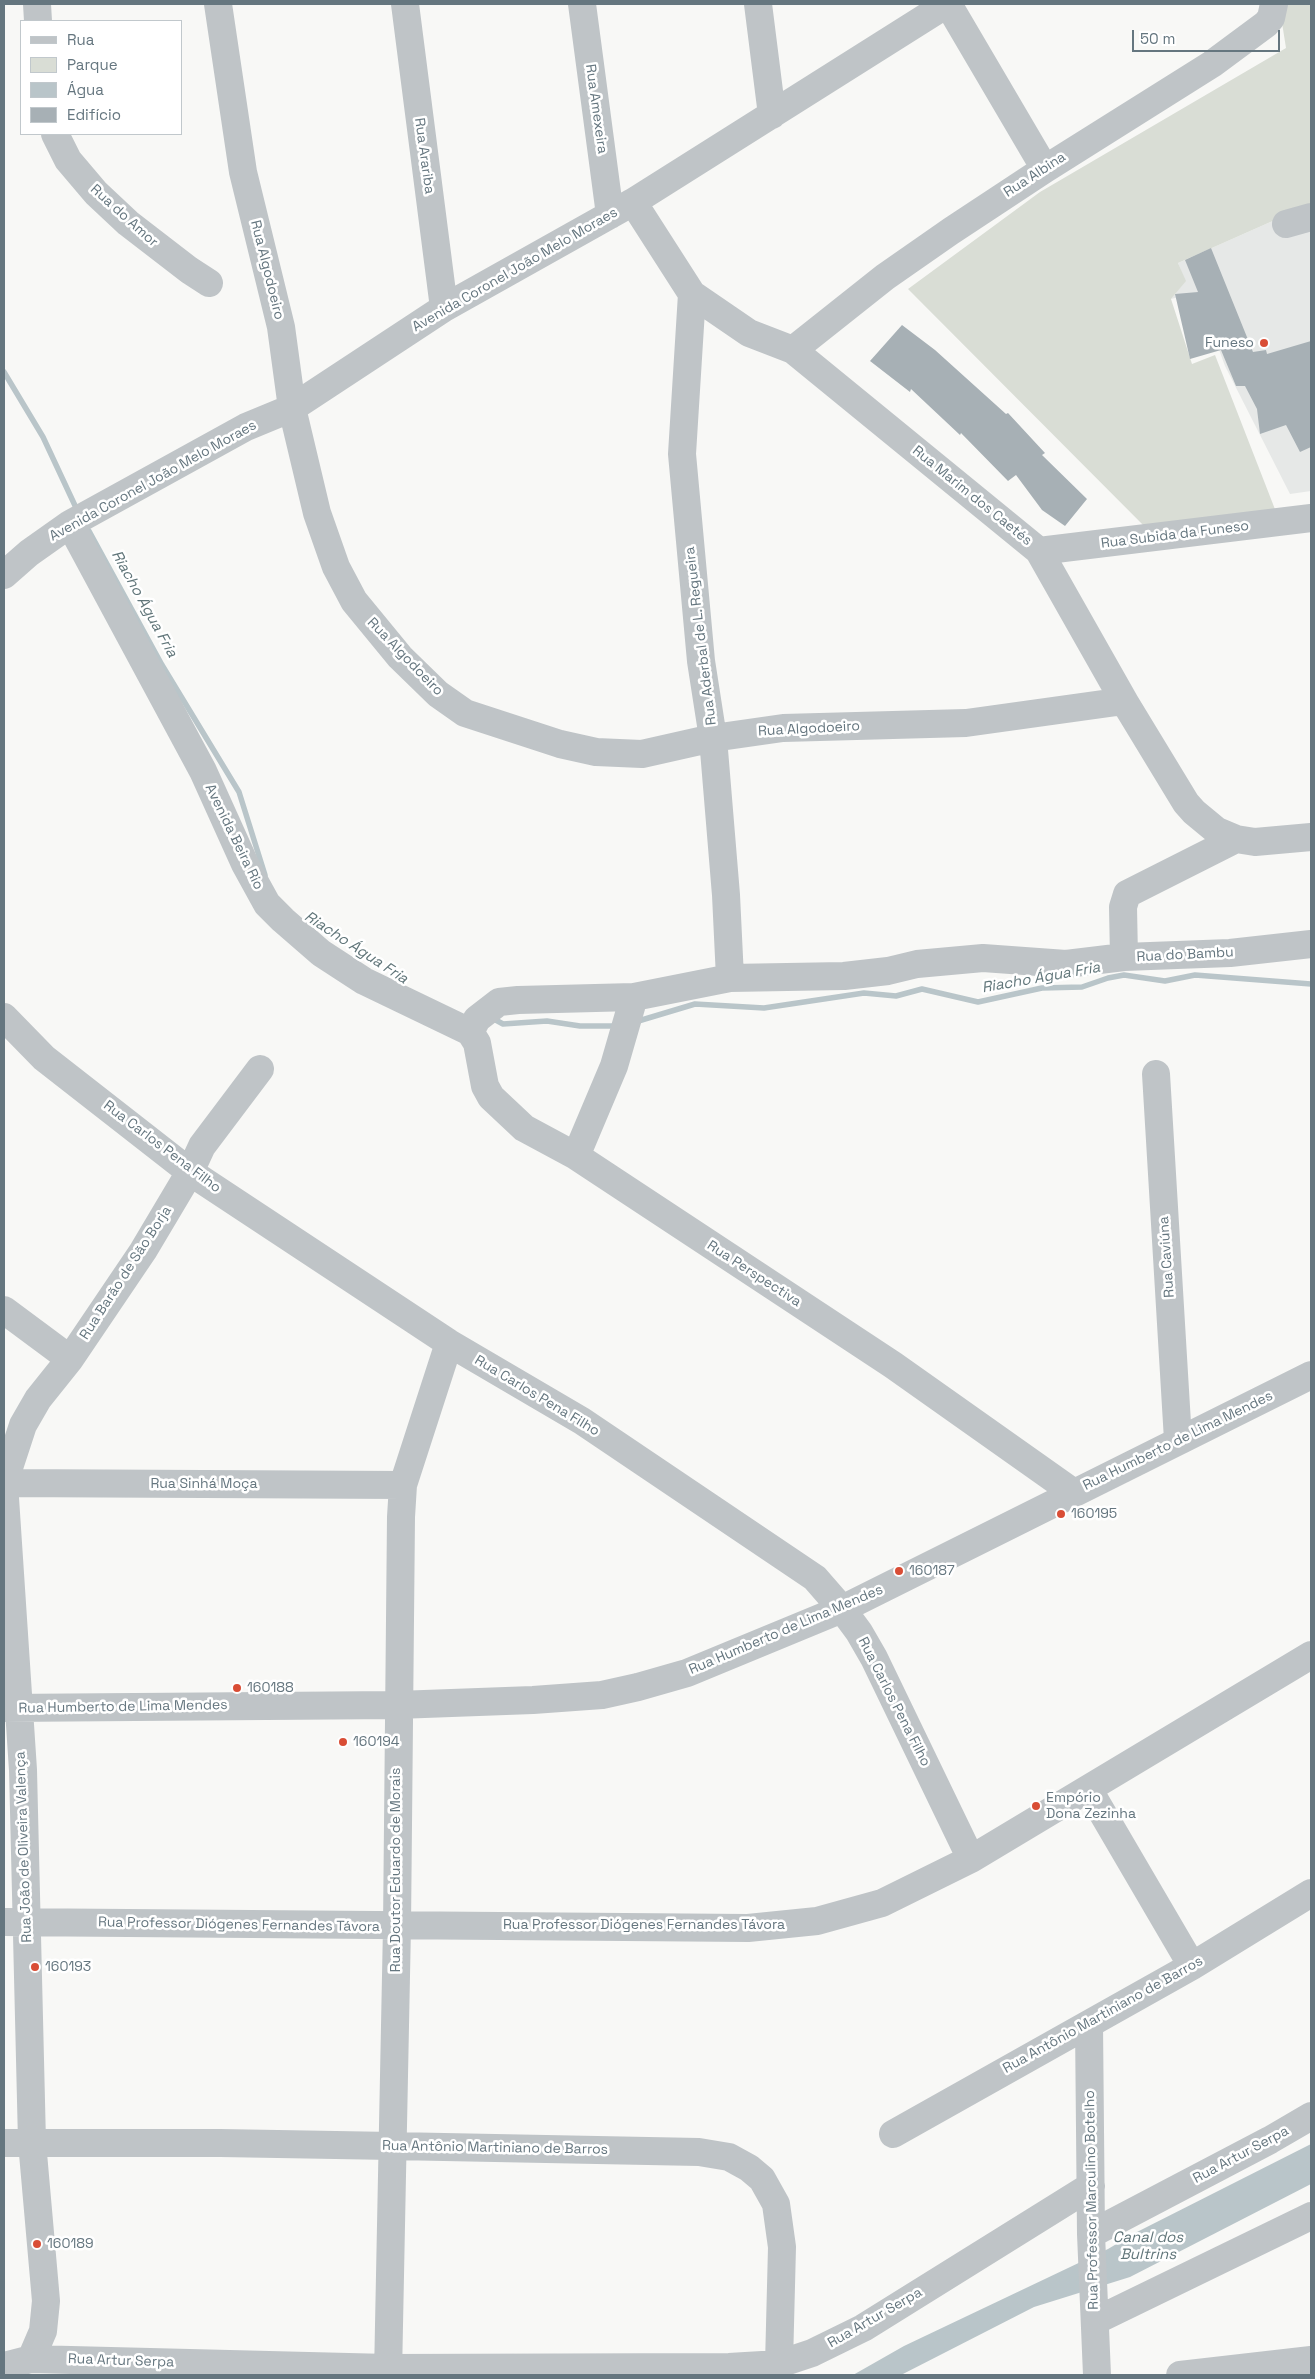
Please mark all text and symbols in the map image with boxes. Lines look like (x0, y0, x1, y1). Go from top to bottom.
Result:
legend (20, 20, 182, 135)
scale bar (1135, 20, 1282, 52)
text: 50 m (1140, 29, 1175, 48)
text: Rua (67, 30, 94, 49)
text: Parque (67, 55, 118, 74)
street label: Rua Amexeira (581, 63, 611, 155)
text: Água (67, 80, 104, 99)
text: Edifício (67, 105, 121, 124)
street label: Rua Arariba (410, 117, 438, 195)
street label: Rua Albina (1001, 149, 1069, 201)
street label: Rua do Amor (87, 181, 161, 251)
street label: Avenida Coronel João Melo Moraes (409, 204, 621, 336)
street label: Rua Algodoeiro (247, 218, 287, 322)
place label: Funeso (1205, 335, 1254, 351)
marker: Funeso (1258, 337, 1270, 349)
street label: Avenida Coronel João Melo Moraes (47, 417, 259, 545)
street label: Rua Marim dos Caetés (909, 443, 1035, 549)
street label: Rua Subida da Funeso (1100, 518, 1250, 552)
street label: Rua Aderbal de L. Regueira (682, 546, 720, 726)
water label: Riacho Água Fria (107, 547, 181, 661)
street label: Rua Algodoeiro (364, 614, 446, 700)
street label: Rua Algodoeiro (758, 718, 860, 740)
street label: Avenida Beira Rio (201, 781, 267, 893)
water label: Riacho Água Fria (301, 908, 411, 988)
street label: Rua do Bambu (1136, 944, 1234, 966)
water label: Riacho Água Fria (981, 959, 1101, 997)
street label: Rua Carlos Pena Filho (100, 1097, 224, 1197)
street label: Rua Barão de São Borja (77, 1203, 175, 1343)
street label: Rua Caviúna (1156, 1216, 1178, 1298)
street label: Rua Perspectiva (704, 1237, 804, 1311)
street label: Rua Carlos Pena Filho (471, 1352, 603, 1440)
street label: Rua Humberto de Lima Mendes (1080, 1388, 1276, 1494)
street label: Rua Sinhá Moça (150, 1476, 258, 1492)
place label: 160195 (1071, 1506, 1117, 1522)
marker: 160195 (1055, 1508, 1067, 1520)
place label: 160187 (909, 1563, 955, 1579)
marker: 160187 (893, 1565, 905, 1577)
street label: Rua Humberto de Lima Mendes (686, 1581, 886, 1679)
street label: Rua Carlos Pena Filho (854, 1635, 934, 1769)
place label: 160188 (247, 1680, 294, 1696)
marker: 160188 (231, 1682, 243, 1694)
street label: Rua Humberto de Lima Mendes (18, 1697, 228, 1717)
place label: 160194 (353, 1734, 400, 1750)
marker: 160194 (337, 1736, 349, 1748)
street label: Rua João de Oliveira Valença (12, 1751, 36, 1943)
street label: Rua Doutor Eduardo de Morais (388, 1768, 404, 1972)
place label: Empório Dona Zezinha (1046, 1790, 1136, 1822)
marker: Empório Dona Zezinha (1030, 1800, 1042, 1812)
street label: Rua Professor Diógenes Fernandes Távora (98, 1914, 380, 1936)
street label: Rua Professor Diógenes Fernandes Távora (503, 1917, 785, 1933)
street label: Rua Antônio Martiniano de Barros (1000, 1953, 1206, 2077)
place label: 160193 (45, 1959, 91, 1975)
marker: 160193 (29, 1961, 41, 1973)
street label: Rua Professor Marculino Botelho (1082, 2090, 1102, 2310)
street label: Rua Artur Serpa (1190, 2123, 1292, 2187)
street label: Rua Antônio Martiniano de Barros (382, 2138, 608, 2158)
water label: Canal dos Bultrins (1113, 2229, 1183, 2264)
place label: 160189 (47, 2236, 94, 2252)
marker: 160189 (31, 2238, 43, 2250)
street label: Rua Artur Serpa (825, 2284, 925, 2352)
street label: Rua Artur Serpa (68, 2351, 174, 2371)

